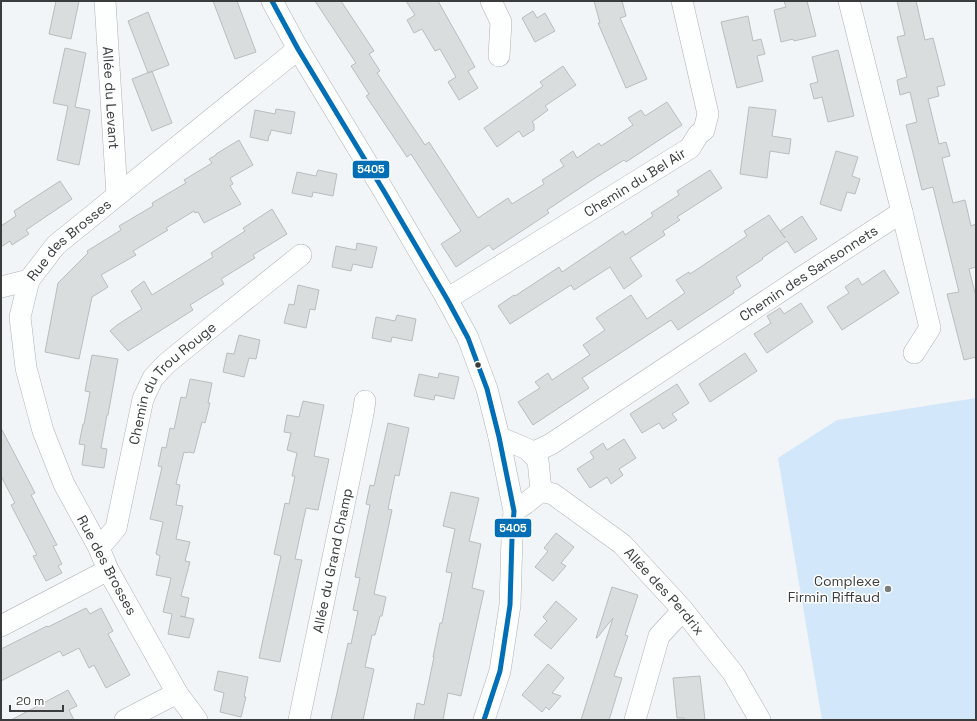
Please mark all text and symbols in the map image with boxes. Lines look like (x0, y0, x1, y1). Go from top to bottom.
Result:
street label: Allée du Levant (99, 46, 123, 150)
street label: Chemin du Bel Air (580, 144, 689, 221)
line badge: 5405 (352, 160, 390, 179)
text: 5405 (357, 162, 385, 176)
street label: Rue des Brosses (23, 195, 115, 284)
street label: Chemin des Sansonnets (736, 221, 881, 325)
street label: Chemin du Trou Rouge (125, 318, 220, 446)
unlabelled marker (473, 360, 483, 370)
street label: Allée du Grand Champ (308, 486, 356, 634)
street label: Rue des Brosses (73, 512, 141, 618)
line badge: 5405 (494, 518, 532, 538)
text: 5405 (499, 521, 527, 535)
street label: Allée des Perdrix (620, 543, 708, 639)
place label: Complexe Firmin Riffaud (788, 572, 880, 606)
marker: Complexe Firmin Riffaud (883, 584, 893, 594)
scale bar (10, 687, 63, 713)
text: 20 m (16, 693, 44, 709)

